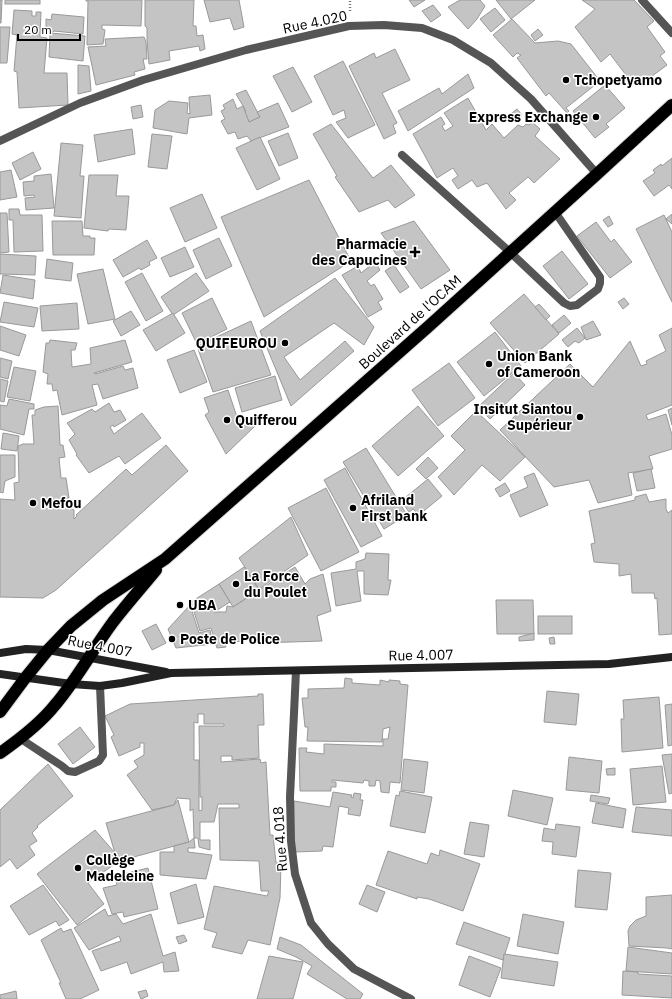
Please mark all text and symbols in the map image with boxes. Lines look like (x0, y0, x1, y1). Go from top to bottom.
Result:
street label: Rue 4.020 (281, 6, 349, 38)
scale bar (18, 16, 80, 42)
text: 20 m (24, 22, 52, 37)
place label: Tchopetyamo (574, 71, 662, 89)
marker: Tchopetyamo (561, 75, 571, 85)
place label: Express Exchange (469, 108, 588, 126)
marker: Express Exchange (591, 112, 601, 122)
place label: Pharmacie des Capucines (312, 235, 407, 269)
marker: Pharmacie des Capucines (410, 247, 420, 257)
street label: Boulevard de l'OCAM (355, 271, 465, 373)
place label: QUIFEUROU (196, 334, 277, 352)
marker: QUIFEUROU (280, 338, 290, 348)
place label: Union Bank of Cameroon (497, 347, 580, 381)
marker: Union Bank of Cameroon (484, 359, 494, 369)
place label: Insitut Siantou Supérieur (474, 400, 572, 434)
place label: Quifferou (235, 411, 297, 429)
marker: Insitut Siantou Supérieur (575, 412, 585, 422)
marker: Quifferou (222, 415, 232, 425)
place label: Afriland First bank (361, 491, 428, 525)
place label: Mefou (41, 494, 82, 512)
marker: Mefou (28, 498, 38, 508)
marker: Afriland First bank (348, 503, 358, 513)
place label: La Force du Poulet (244, 567, 307, 601)
marker: La Force du Poulet (231, 579, 241, 589)
place label: UBA (188, 596, 217, 614)
marker: UBA (175, 600, 185, 610)
place label: Poste de Police (180, 630, 280, 648)
street label: Rue 4.007 (66, 631, 134, 661)
marker: Poste de Police (167, 634, 177, 644)
street label: Rue 4.007 (388, 645, 454, 665)
street label: Rue 4.018 (269, 806, 291, 872)
place label: Collège Madeleine (86, 851, 154, 885)
marker: Collège Madeleine (73, 863, 83, 873)

